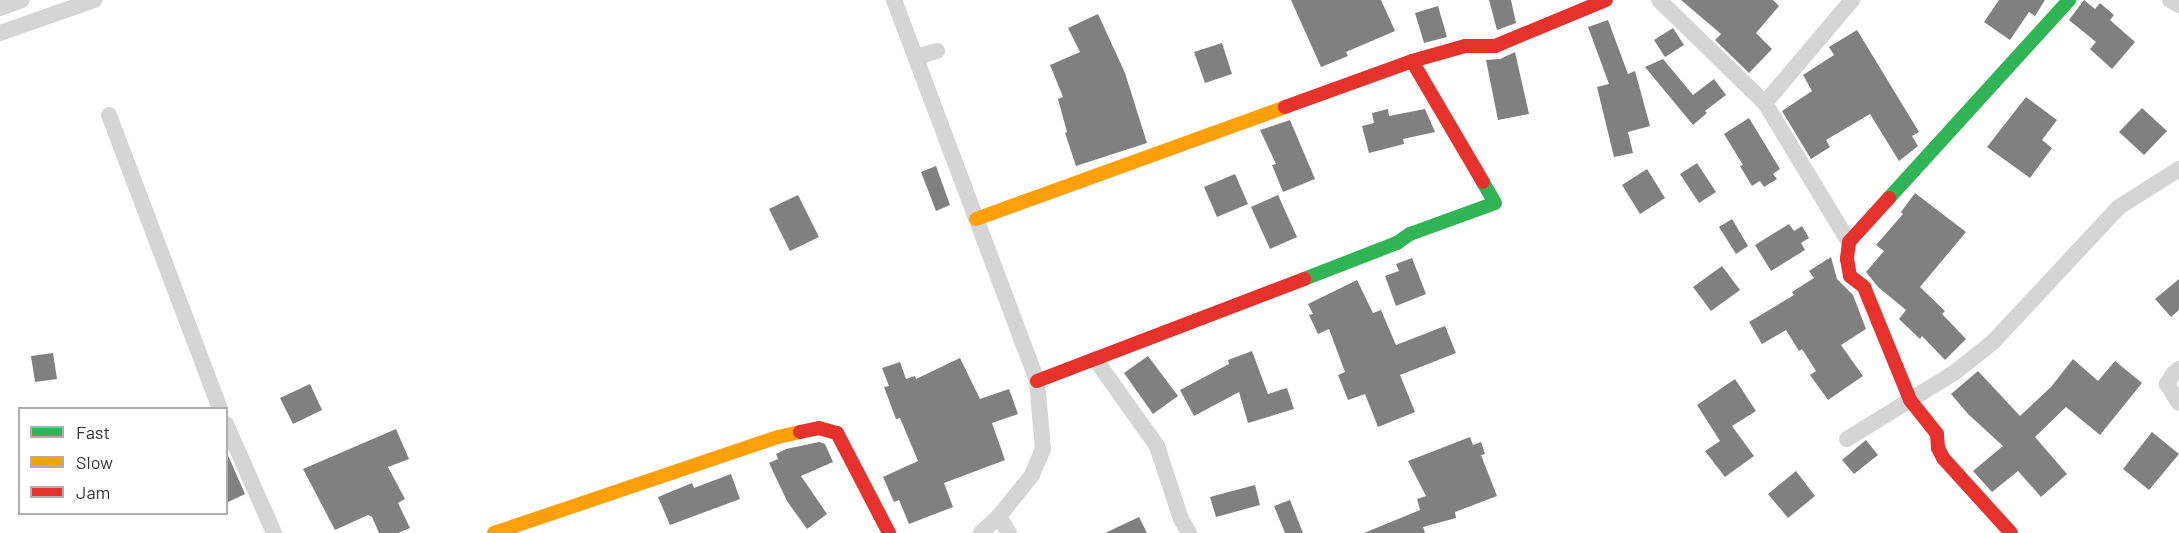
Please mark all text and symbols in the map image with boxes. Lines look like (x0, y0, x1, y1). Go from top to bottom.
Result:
legend (18, 407, 228, 515)
text: Fast (76, 421, 110, 443)
text: Slow (76, 451, 113, 473)
text: Jam (76, 481, 110, 503)

